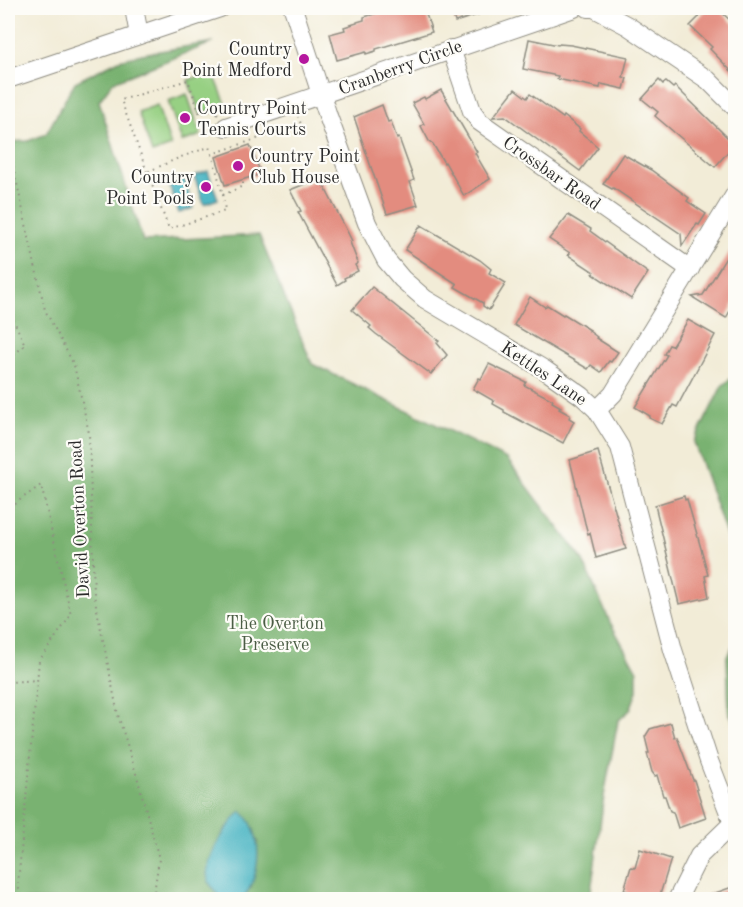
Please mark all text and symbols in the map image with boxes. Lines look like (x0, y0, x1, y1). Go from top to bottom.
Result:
street label: Cranberry Circle (336, 37, 465, 99)
place label: Country Point Medford (181, 41, 292, 80)
marker: Country Point Medford (297, 52, 311, 66)
place label: Country Point Tennis Courts (197, 100, 307, 139)
marker: Country Point Tennis Courts (178, 111, 192, 125)
street label: Crossbar Road (499, 134, 604, 214)
place label: Country Point Club House (250, 148, 360, 187)
marker: Country Point Club House (231, 159, 245, 173)
place label: Country Point Pools (106, 169, 194, 208)
marker: Country Point Pools (199, 180, 213, 194)
street label: Kettles Lane (497, 339, 590, 409)
street label: David Overton Road (67, 439, 93, 598)
park label: The Overton Preserve (226, 615, 324, 654)

